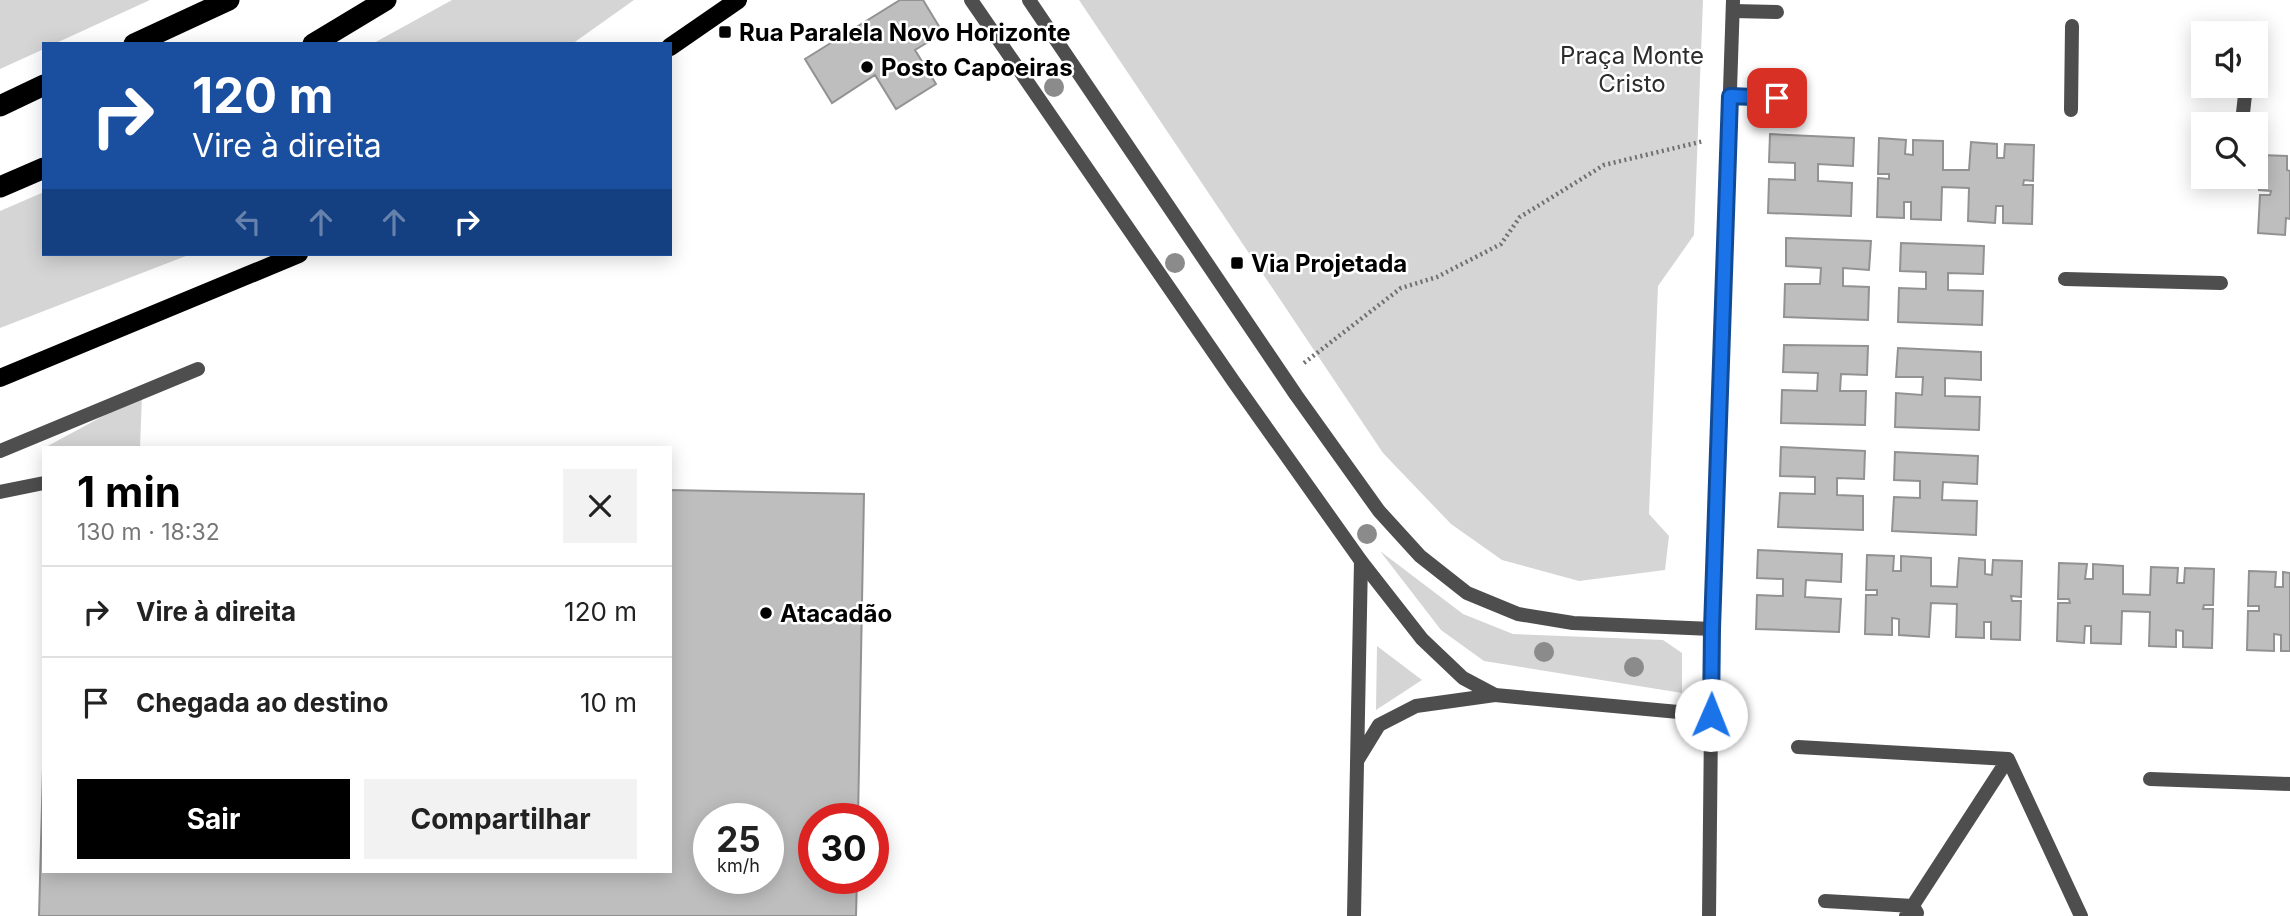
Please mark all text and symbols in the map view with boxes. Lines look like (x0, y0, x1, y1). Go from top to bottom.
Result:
place label: Rua Paralela Novo Horizonte (739, 18, 1071, 47)
map controls (2191, 21, 2268, 189)
button: sound (2191, 21, 2268, 98)
marker: Rua Paralela Novo Horizonte (717, 24, 733, 40)
park label: Praça Monte Cristo (1560, 41, 1704, 98)
place label: Posto Capoeiras (881, 53, 1073, 82)
marker: Posto Capoeiras (859, 59, 875, 75)
text: 120 m (192, 66, 333, 125)
pin (1747, 68, 1807, 128)
icon: right (77, 70, 168, 161)
icon: arrive (1758, 79, 1796, 117)
button: search (2191, 112, 2268, 189)
text: Vire à direita (192, 126, 382, 165)
icon: left (229, 203, 267, 241)
icon: ahead (302, 203, 340, 241)
icon: ahead (375, 203, 413, 241)
icon: right (448, 203, 486, 241)
place label: Via Projetada (1251, 249, 1407, 278)
marker: Via Projetada (1229, 255, 1245, 271)
text: 1 min (77, 466, 181, 517)
button: close (563, 469, 637, 543)
text: 130 m · 18:32 (77, 518, 220, 546)
icon: right (77, 593, 115, 631)
text: Vire à direita (136, 596, 296, 627)
text: 120 m (564, 596, 637, 627)
place label: Atacadão (780, 599, 892, 628)
marker: Atacadão (758, 605, 774, 621)
position arrow (1674, 678, 1748, 752)
icon: arrive (77, 684, 115, 722)
text: Chegada ao destino (136, 687, 388, 718)
text: 10 m (580, 687, 637, 718)
button: Sair (77, 779, 350, 859)
button: Compartilhar (364, 779, 637, 859)
speed limit sign: 30 (798, 803, 889, 894)
text: 25 (716, 818, 761, 860)
text: km/h (717, 855, 760, 876)

